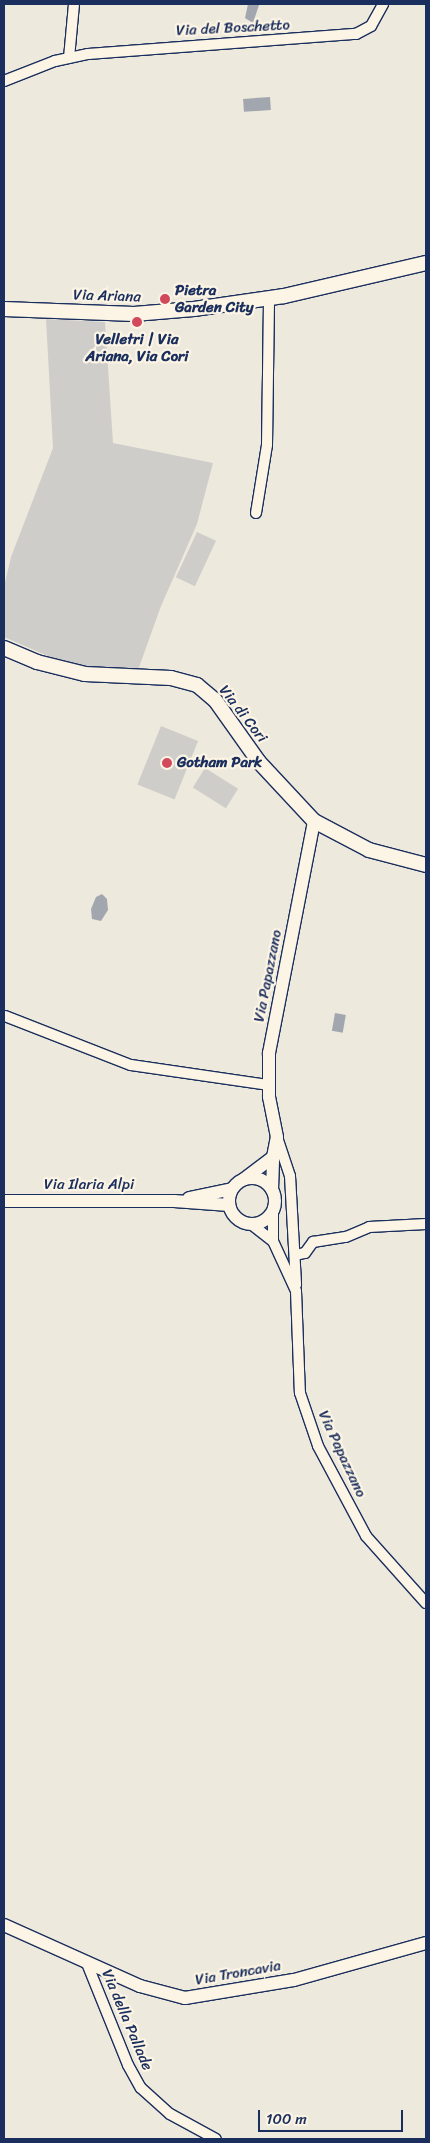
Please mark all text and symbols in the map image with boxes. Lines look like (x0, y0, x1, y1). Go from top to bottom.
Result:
street label: Via del Boschetto (175, 16, 291, 40)
place label: Pietra Garden City (175, 281, 254, 316)
street label: Via Ariana (73, 286, 141, 306)
marker: Pietra Garden City (159, 293, 171, 305)
marker: Velletri | Via Ariana, Via Cori (131, 316, 143, 328)
place label: Velletri | Via Ariana, Via Cori (86, 330, 188, 365)
street label: Via di Cori (215, 682, 271, 746)
place label: Gotham Park (177, 754, 262, 772)
marker: Gotham Park (161, 757, 173, 769)
street label: Via Papazzano (250, 928, 286, 1024)
street label: Via Ilaria Alpi (44, 1176, 134, 1194)
street label: Via Papazzano (314, 1408, 370, 1500)
street label: Via Troncavia (194, 1957, 282, 1989)
street label: Via della Pallade (98, 1967, 156, 2073)
scale bar (260, 2100, 405, 2132)
text: 100 m (266, 2106, 307, 2132)

